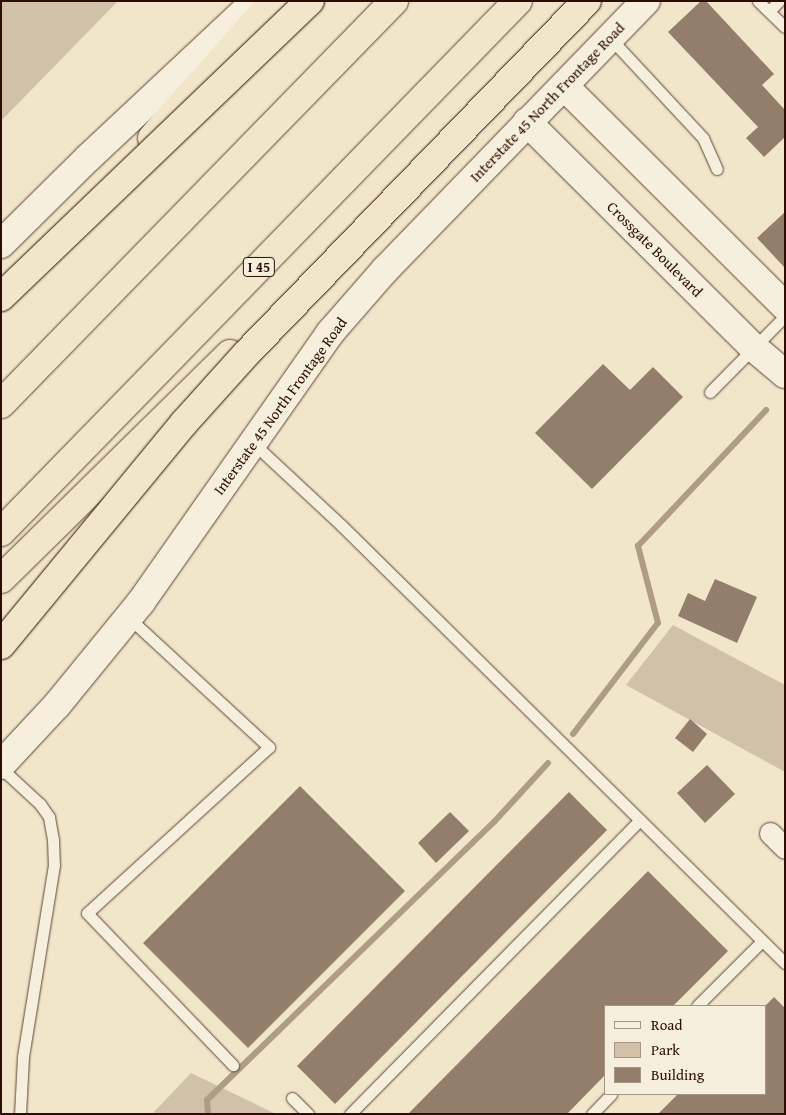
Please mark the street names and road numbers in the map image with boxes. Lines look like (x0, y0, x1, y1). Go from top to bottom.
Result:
street label: Interstate 45 North Frontage Road (466, 18, 628, 186)
street label: Crossgate Boulevard (603, 197, 707, 301)
road number: I 45 (243, 256, 275, 278)
street label: Interstate 45 North Frontage Road (210, 314, 350, 498)

